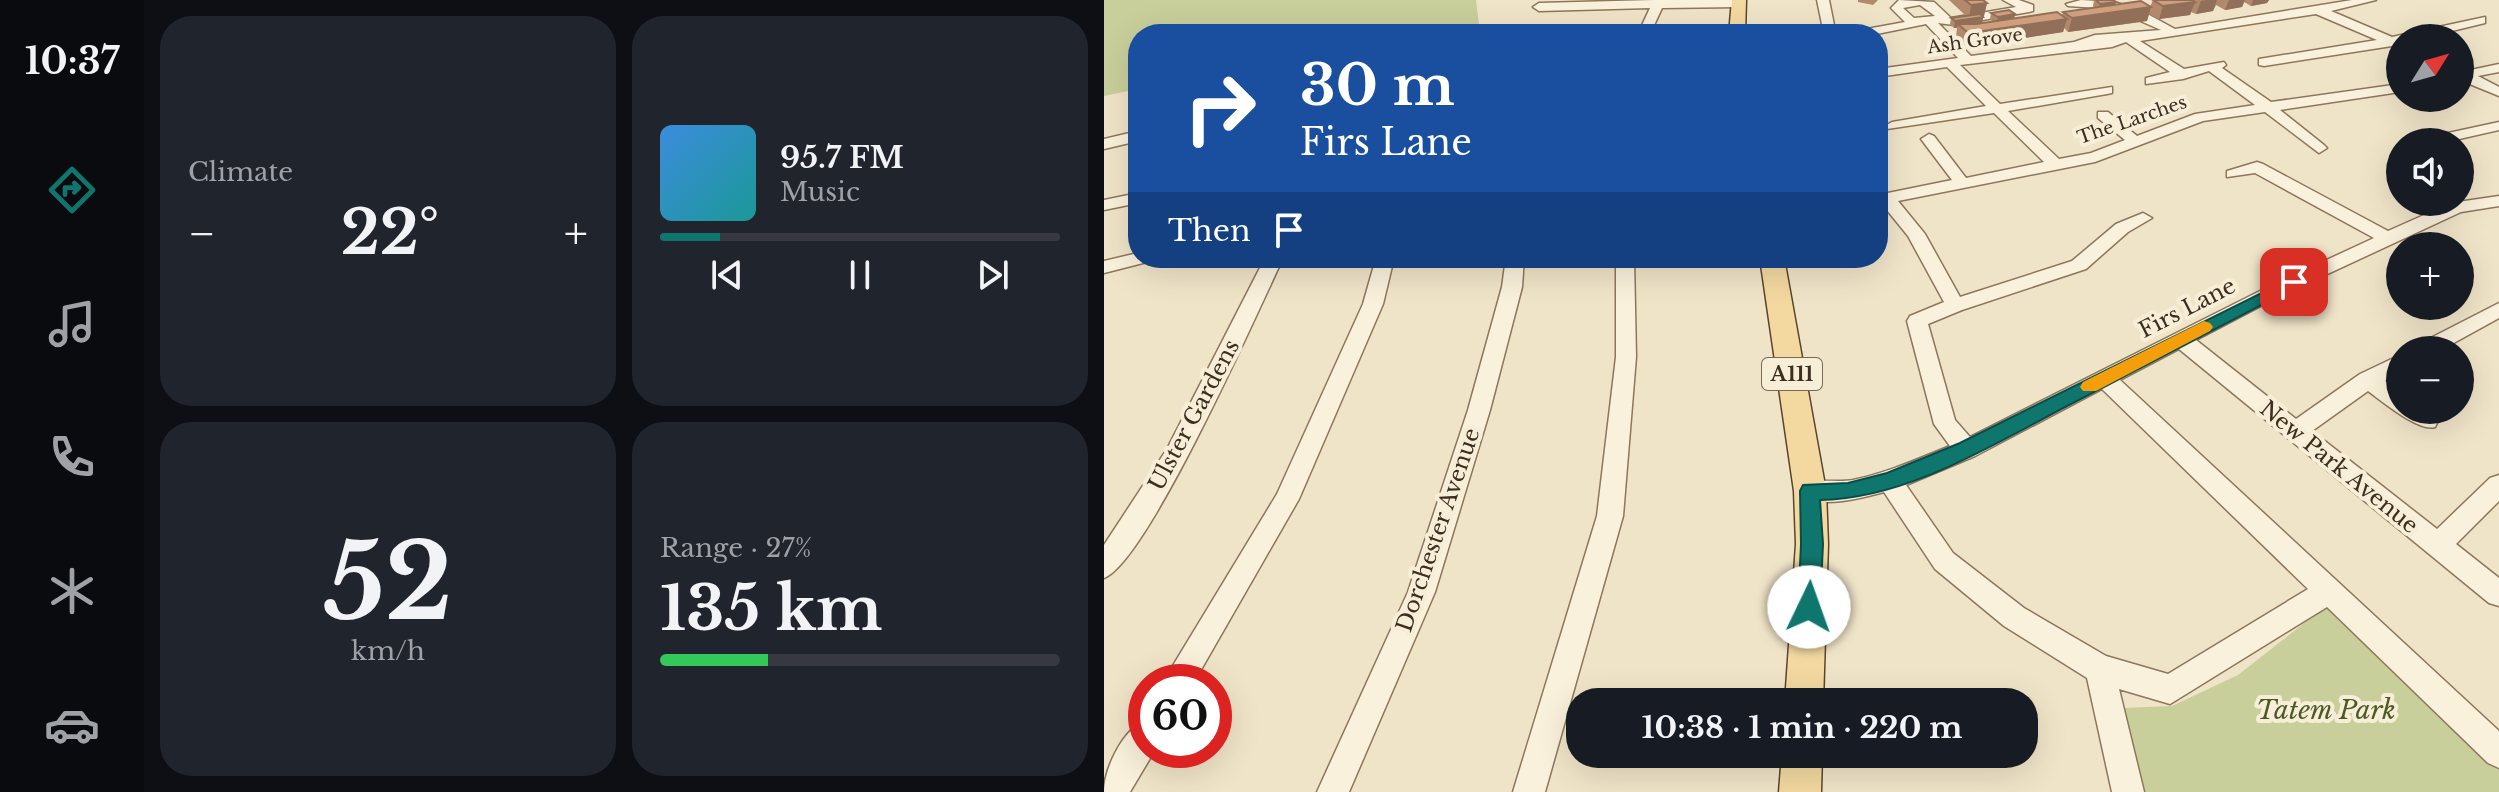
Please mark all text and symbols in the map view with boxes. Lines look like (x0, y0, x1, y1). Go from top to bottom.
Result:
street label: Ash Grove (1925, 23, 2024, 59)
north arrow (2386, 24, 2474, 112)
map controls (2386, 24, 2474, 424)
text: 10:37 (25, 39, 119, 84)
text: 30 m (1300, 51, 1455, 120)
icon: right (1168, 56, 1272, 160)
street label: The Larches (2074, 91, 2190, 149)
text: Firs Lane (1300, 120, 1472, 165)
button: sound (2386, 128, 2474, 216)
text: 95.7 FM (780, 139, 904, 176)
text: Climate (188, 156, 293, 188)
icon: directions (44, 162, 100, 218)
text: Music (780, 176, 860, 208)
text: 22° (341, 196, 439, 270)
text: − (188, 206, 216, 261)
text: + (564, 206, 588, 261)
icon: arrive (1267, 208, 1311, 252)
text: Then (1168, 212, 1251, 249)
button: + (2386, 232, 2474, 320)
pin (2260, 248, 2328, 316)
icon: previous (705, 253, 749, 297)
icon: pause (838, 253, 882, 297)
icon: next (971, 253, 1015, 297)
icon: arrive (2272, 260, 2316, 304)
street label: Firs Lane (2134, 272, 2240, 344)
icon: music (44, 296, 100, 352)
street label: Ulster Gardens (1143, 335, 1245, 495)
button: − (2386, 336, 2474, 424)
road number: A111 (1762, 358, 1822, 390)
street label: New Park Avenue (2254, 395, 2424, 539)
street label: Dorchester Avenue (1390, 425, 1486, 635)
icon: phone (44, 429, 100, 485)
text: 52 (323, 518, 453, 647)
text: Range · 27% (660, 532, 812, 564)
icon: climate (44, 563, 100, 619)
position arrow (1767, 565, 1851, 649)
text: 135 km (660, 572, 882, 646)
text: km/h (351, 635, 425, 667)
speed limit sign: 60 (1128, 664, 1232, 768)
park label: Tatem Park (2256, 694, 2396, 726)
icon: car (44, 697, 100, 753)
text: 10:38 · 1 min · 220 m (1642, 709, 1962, 746)

